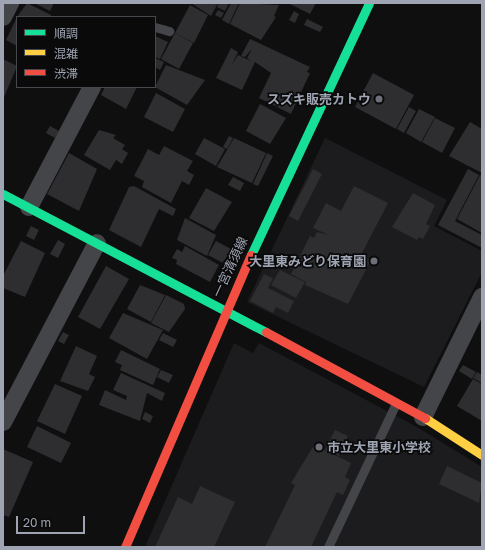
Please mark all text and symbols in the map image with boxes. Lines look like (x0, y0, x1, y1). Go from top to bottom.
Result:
legend (16, 16, 156, 88)
text: 順調 (54, 26, 78, 41)
text: 混雑 (54, 46, 78, 61)
text: 渋滞 (54, 66, 78, 81)
place label: スズキ販売カトウ (267, 91, 371, 107)
marker: スズキ販売カトウ (374, 94, 384, 104)
street label: 一宮清須線 (209, 234, 251, 300)
place label: 大里東みどり保育園 (249, 253, 366, 269)
marker: 大里東みどり保育園 (369, 256, 379, 266)
place label: 市立大里東小学校 (327, 439, 431, 455)
marker: 市立大里東小学校 (314, 442, 324, 452)
scale bar (18, 508, 87, 534)
text: 20 m (23, 515, 51, 530)

